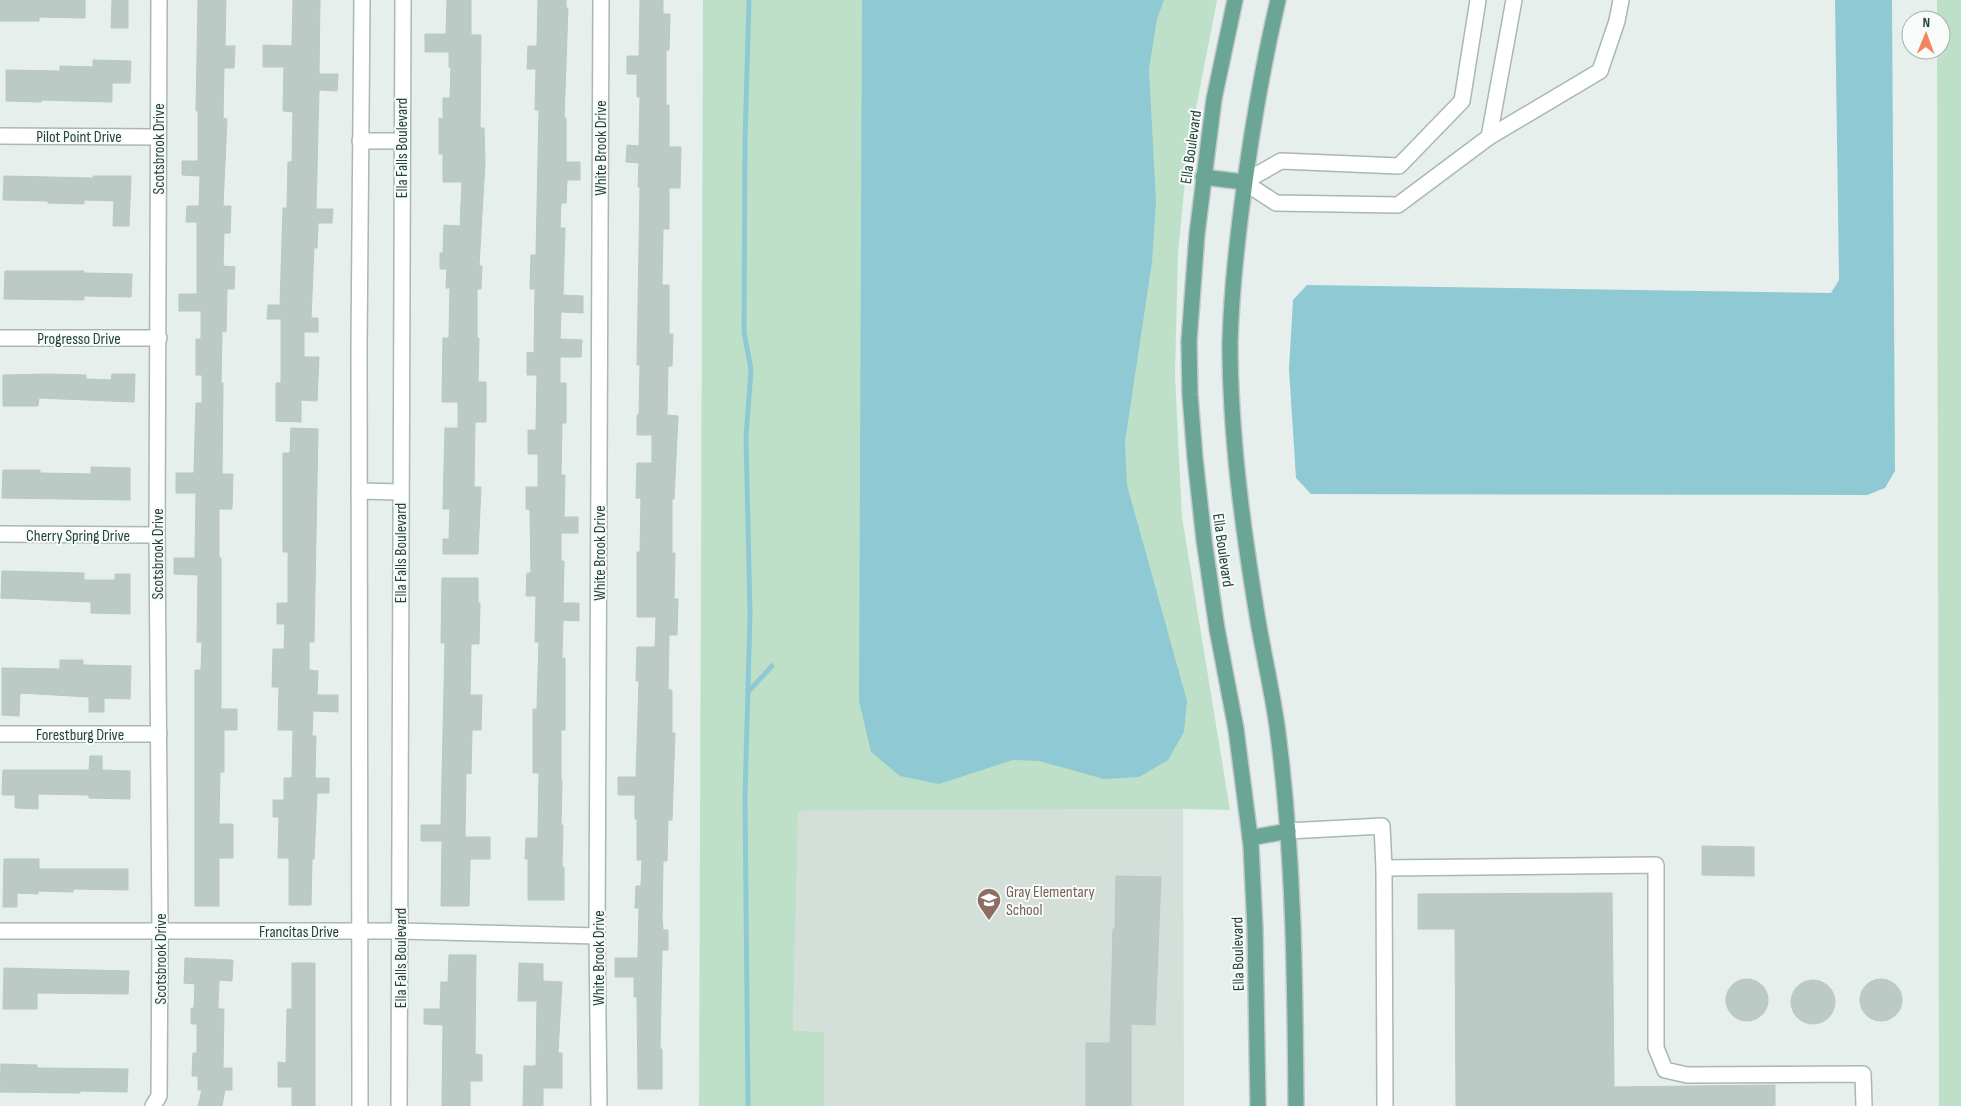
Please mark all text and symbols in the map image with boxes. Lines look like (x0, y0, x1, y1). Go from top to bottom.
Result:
north arrow (1901, 10, 1951, 60)
text: N (1922, 14, 1930, 31)
street label: Ella Falls Boulevard (393, 98, 412, 198)
street label: White Brook Drive (592, 100, 611, 196)
street label: Scotsbrook Drive (150, 103, 169, 195)
street label: Ella Boulevard (1177, 109, 1206, 185)
street label: Pilot Point Drive (36, 128, 122, 147)
street label: Progresso Drive (37, 330, 121, 349)
street label: Ella Falls Boulevard (392, 503, 411, 603)
street label: White Brook Drive (591, 505, 610, 601)
street label: Scotsbrook Drive (149, 508, 168, 600)
street label: Ella Boulevard (1208, 512, 1237, 588)
street label: Cherry Spring Drive (26, 527, 130, 546)
street label: Forestburg Drive (36, 726, 124, 745)
place label: Gray Elementary School (1006, 883, 1095, 920)
school or university icon: Gray Elementary School (976, 887, 1002, 921)
street label: Ella Falls Boulevard (392, 908, 411, 1008)
street label: White Brook Drive (590, 910, 609, 1006)
street label: Scotsbrook Drive (152, 913, 171, 1005)
street label: Ella Boulevard (1228, 917, 1249, 991)
street label: Francitas Drive (259, 923, 339, 942)

